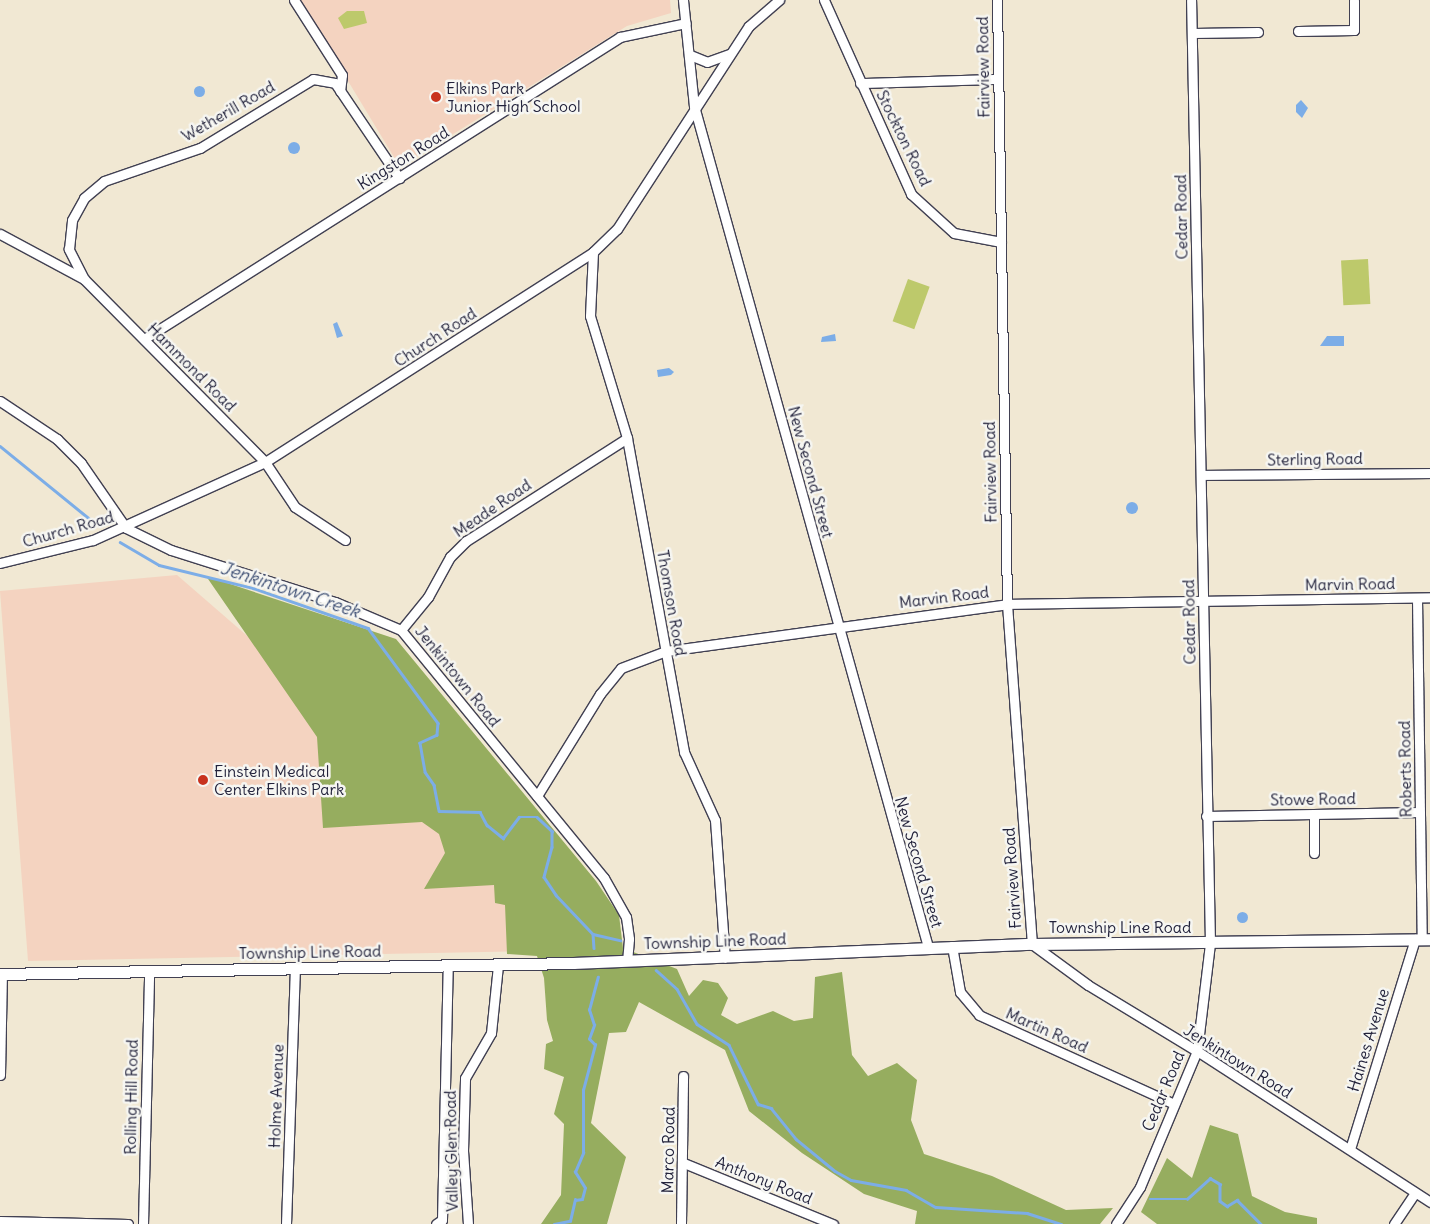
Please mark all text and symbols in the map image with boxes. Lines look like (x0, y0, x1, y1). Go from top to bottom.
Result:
street label: Fairview Road (973, 16, 993, 118)
street label: Wetherill Road (178, 77, 278, 145)
place label: Elkins Park Junior High School (446, 78, 581, 116)
street label: Stockton Road (873, 87, 935, 189)
marker: Elkins Park Junior High School (430, 91, 442, 103)
street label: Kingston Road (354, 122, 452, 194)
street label: Cedar Road (1171, 174, 1191, 260)
street label: Church Road (390, 303, 480, 371)
street label: Hammond Road (144, 319, 240, 415)
street label: New Second Street (784, 404, 838, 540)
street label: Fairview Road (980, 421, 1000, 523)
street label: Sterling Road (1267, 449, 1363, 469)
street label: Meade Road (449, 475, 535, 541)
street label: Church Road (20, 507, 116, 551)
street label: Thomson Road (653, 548, 691, 658)
water label: Jenkintown Creek (218, 557, 362, 623)
street label: Marvin Road (1305, 574, 1395, 594)
street label: Cedar Road (1179, 579, 1199, 665)
street label: Marvin Road (898, 582, 990, 612)
street label: Jenkintown Road (411, 622, 505, 730)
street label: Roberts Road (1395, 720, 1415, 818)
place label: Einstein Medical Center Elkins Park (214, 761, 344, 799)
marker: Einstein Medical Center Elkins Park (196, 773, 210, 787)
street label: Stowe Road (1270, 789, 1356, 809)
street label: New Second Street (891, 794, 947, 930)
street label: Fairview Road (999, 827, 1025, 929)
street label: Township Line Road (1049, 917, 1191, 937)
street label: Township Line Road (643, 929, 787, 953)
street label: Township Line Road (238, 941, 382, 963)
street label: Haines Avenue (1343, 986, 1393, 1094)
street label: Martin Road (1003, 1003, 1091, 1057)
street label: Jenkintown Road (1180, 1020, 1296, 1102)
street label: Rolling Hill Road (120, 1039, 142, 1155)
street label: Holme Avenue (265, 1044, 287, 1148)
street label: Cedar Road (1138, 1048, 1188, 1134)
street label: Valley Glen Road (440, 1090, 462, 1212)
street label: Marco Road (658, 1106, 678, 1194)
street label: Anthony Road (713, 1152, 815, 1208)

